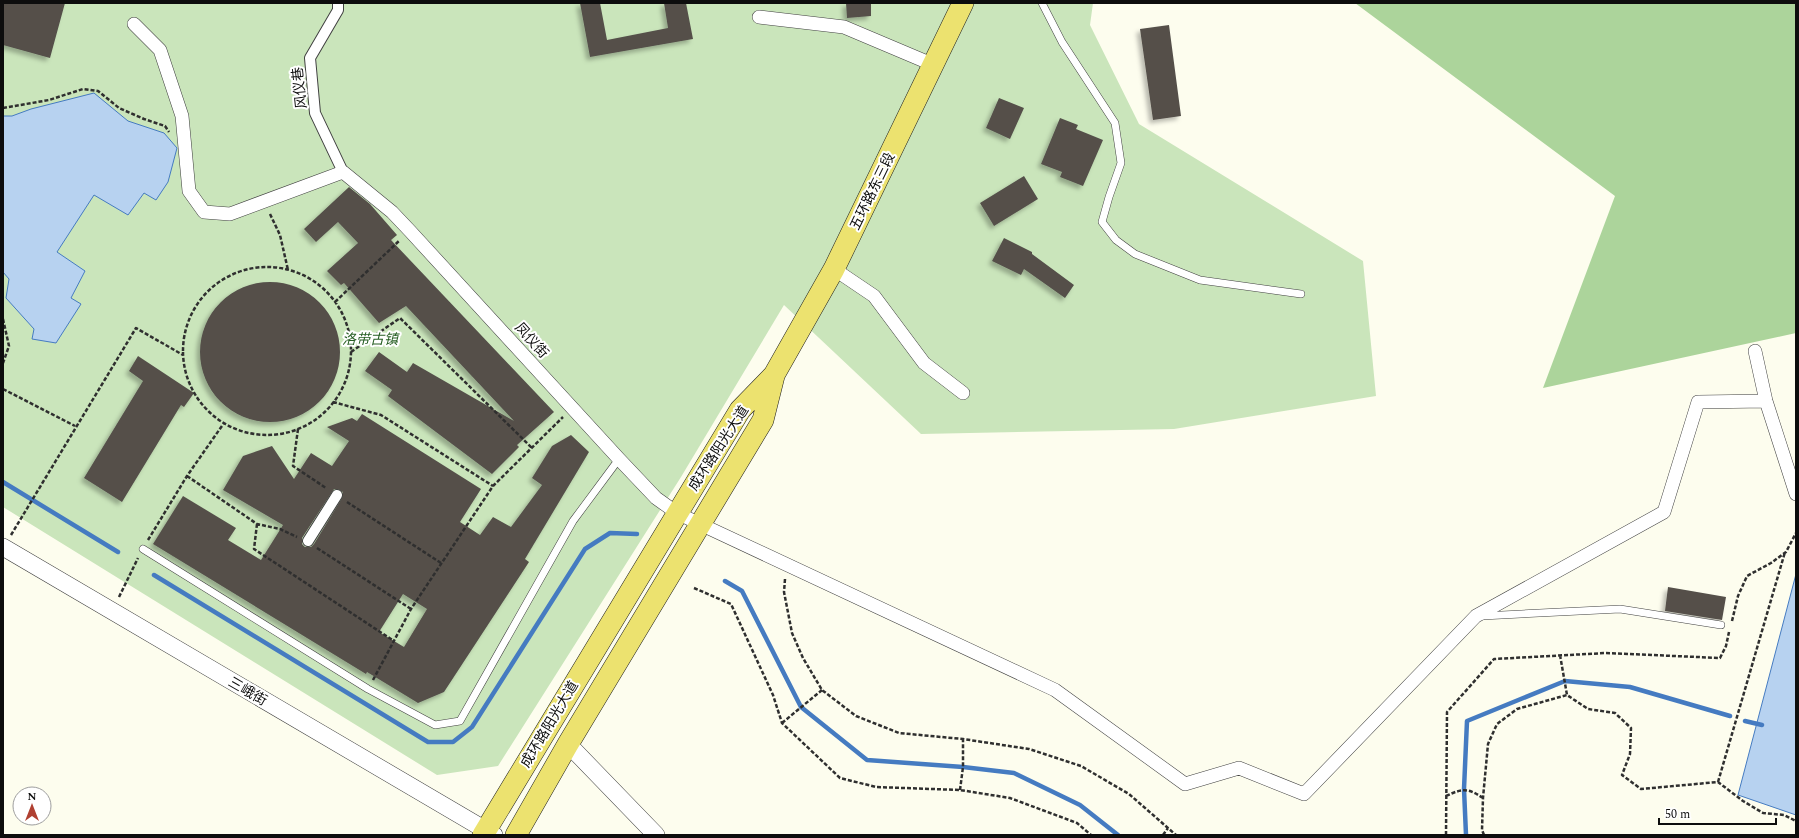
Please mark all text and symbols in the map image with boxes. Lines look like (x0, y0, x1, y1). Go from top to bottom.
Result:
street label: 风仪巷 (287, 66, 312, 110)
street label: 五环路东三段 (845, 149, 900, 234)
street label: 凤仪街 (510, 318, 553, 363)
park label: 洛带古镇 (342, 329, 400, 350)
street label: 成环路阳光大道 (683, 401, 754, 495)
street label: 三峨街 (224, 672, 271, 711)
street label: 成环路阳光大道 (515, 677, 584, 772)
north arrow (12, 786, 52, 826)
text: N (28, 788, 37, 805)
scale bar (1659, 800, 1776, 826)
text: 50 m (1665, 805, 1690, 824)

